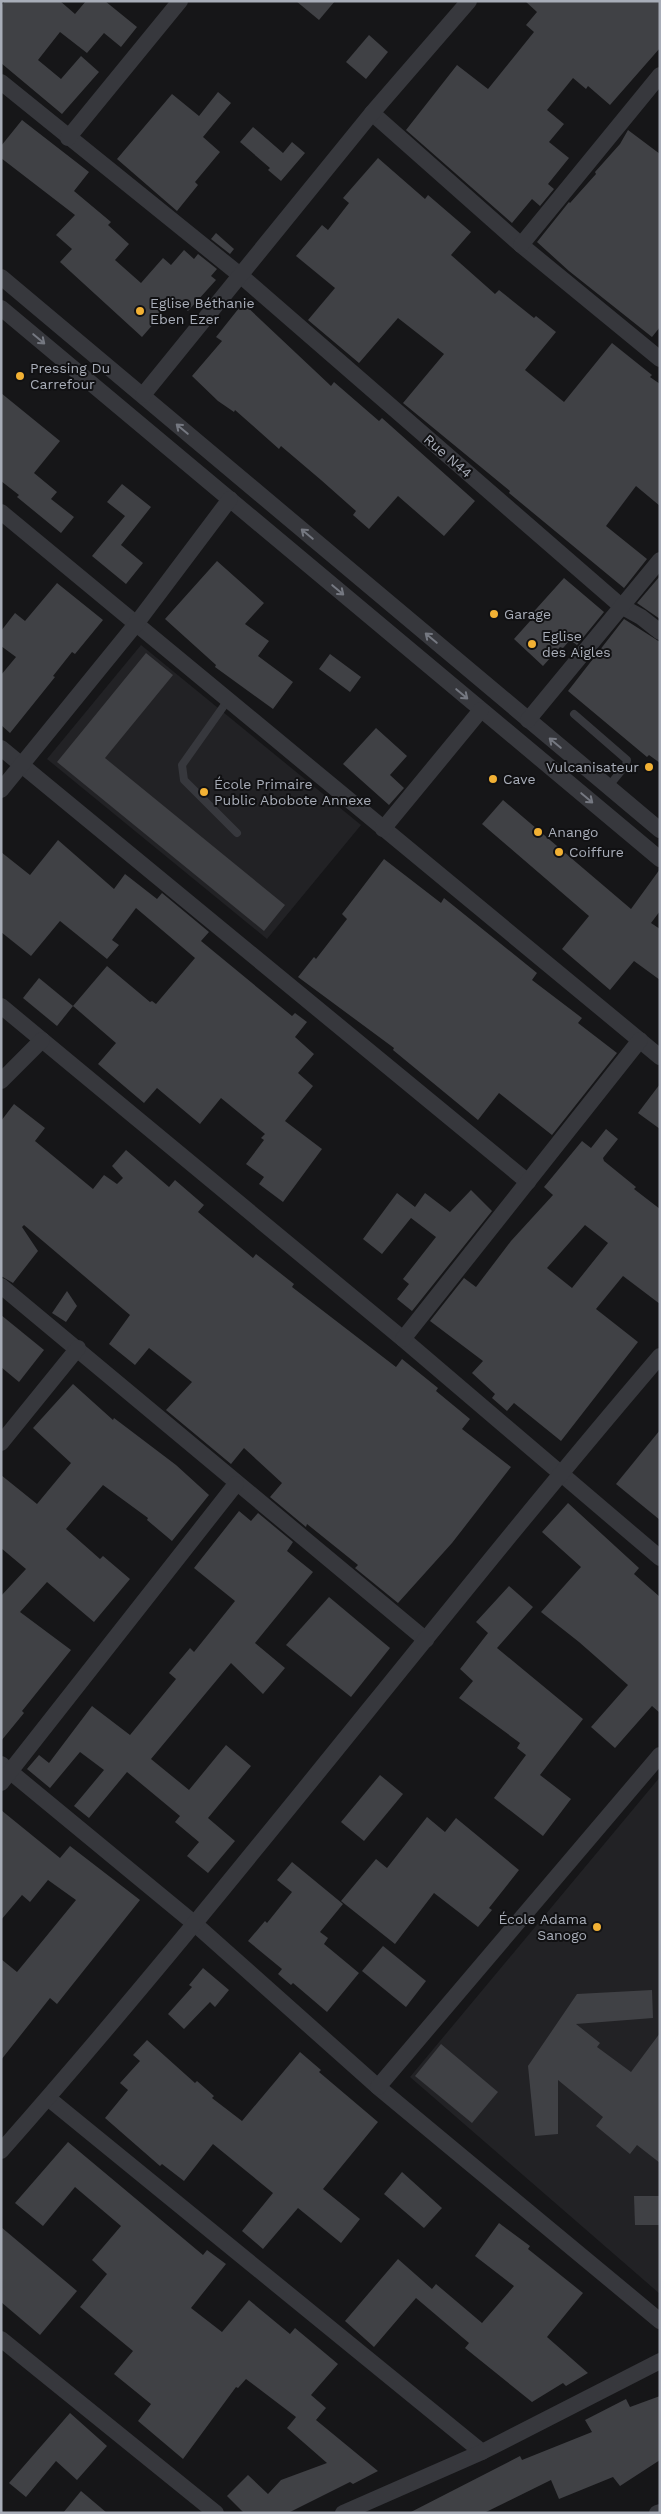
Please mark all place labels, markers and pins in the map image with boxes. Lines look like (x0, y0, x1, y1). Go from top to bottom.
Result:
place label: Eglise Béthanie Eben Ezer (150, 295, 255, 327)
marker: Eglise Béthanie Eben Ezer (134, 305, 146, 317)
place label: Pressing Du Carrefour (30, 360, 110, 392)
marker: Pressing Du Carrefour (14, 370, 26, 382)
place label: Garage (504, 606, 551, 622)
marker: Garage (488, 608, 500, 620)
place label: Eglise des Aigles (542, 628, 611, 660)
marker: Eglise des Aigles (526, 638, 538, 650)
place label: Vulcanisateur (546, 759, 639, 775)
marker: Vulcanisateur (643, 761, 655, 773)
place label: Cave (503, 771, 536, 787)
marker: Cave (487, 773, 499, 785)
place label: École Primaire Public Abobote Annexe (214, 776, 371, 808)
marker: École Primaire Public Abobote Annexe (198, 786, 210, 798)
place label: Anango (548, 824, 598, 840)
marker: Anango (532, 826, 544, 838)
place label: Coiffure (569, 844, 624, 860)
marker: Coiffure (553, 846, 565, 858)
place label: École Adama Sanogo (498, 1911, 587, 1943)
marker: École Adama Sanogo (591, 1921, 603, 1933)

